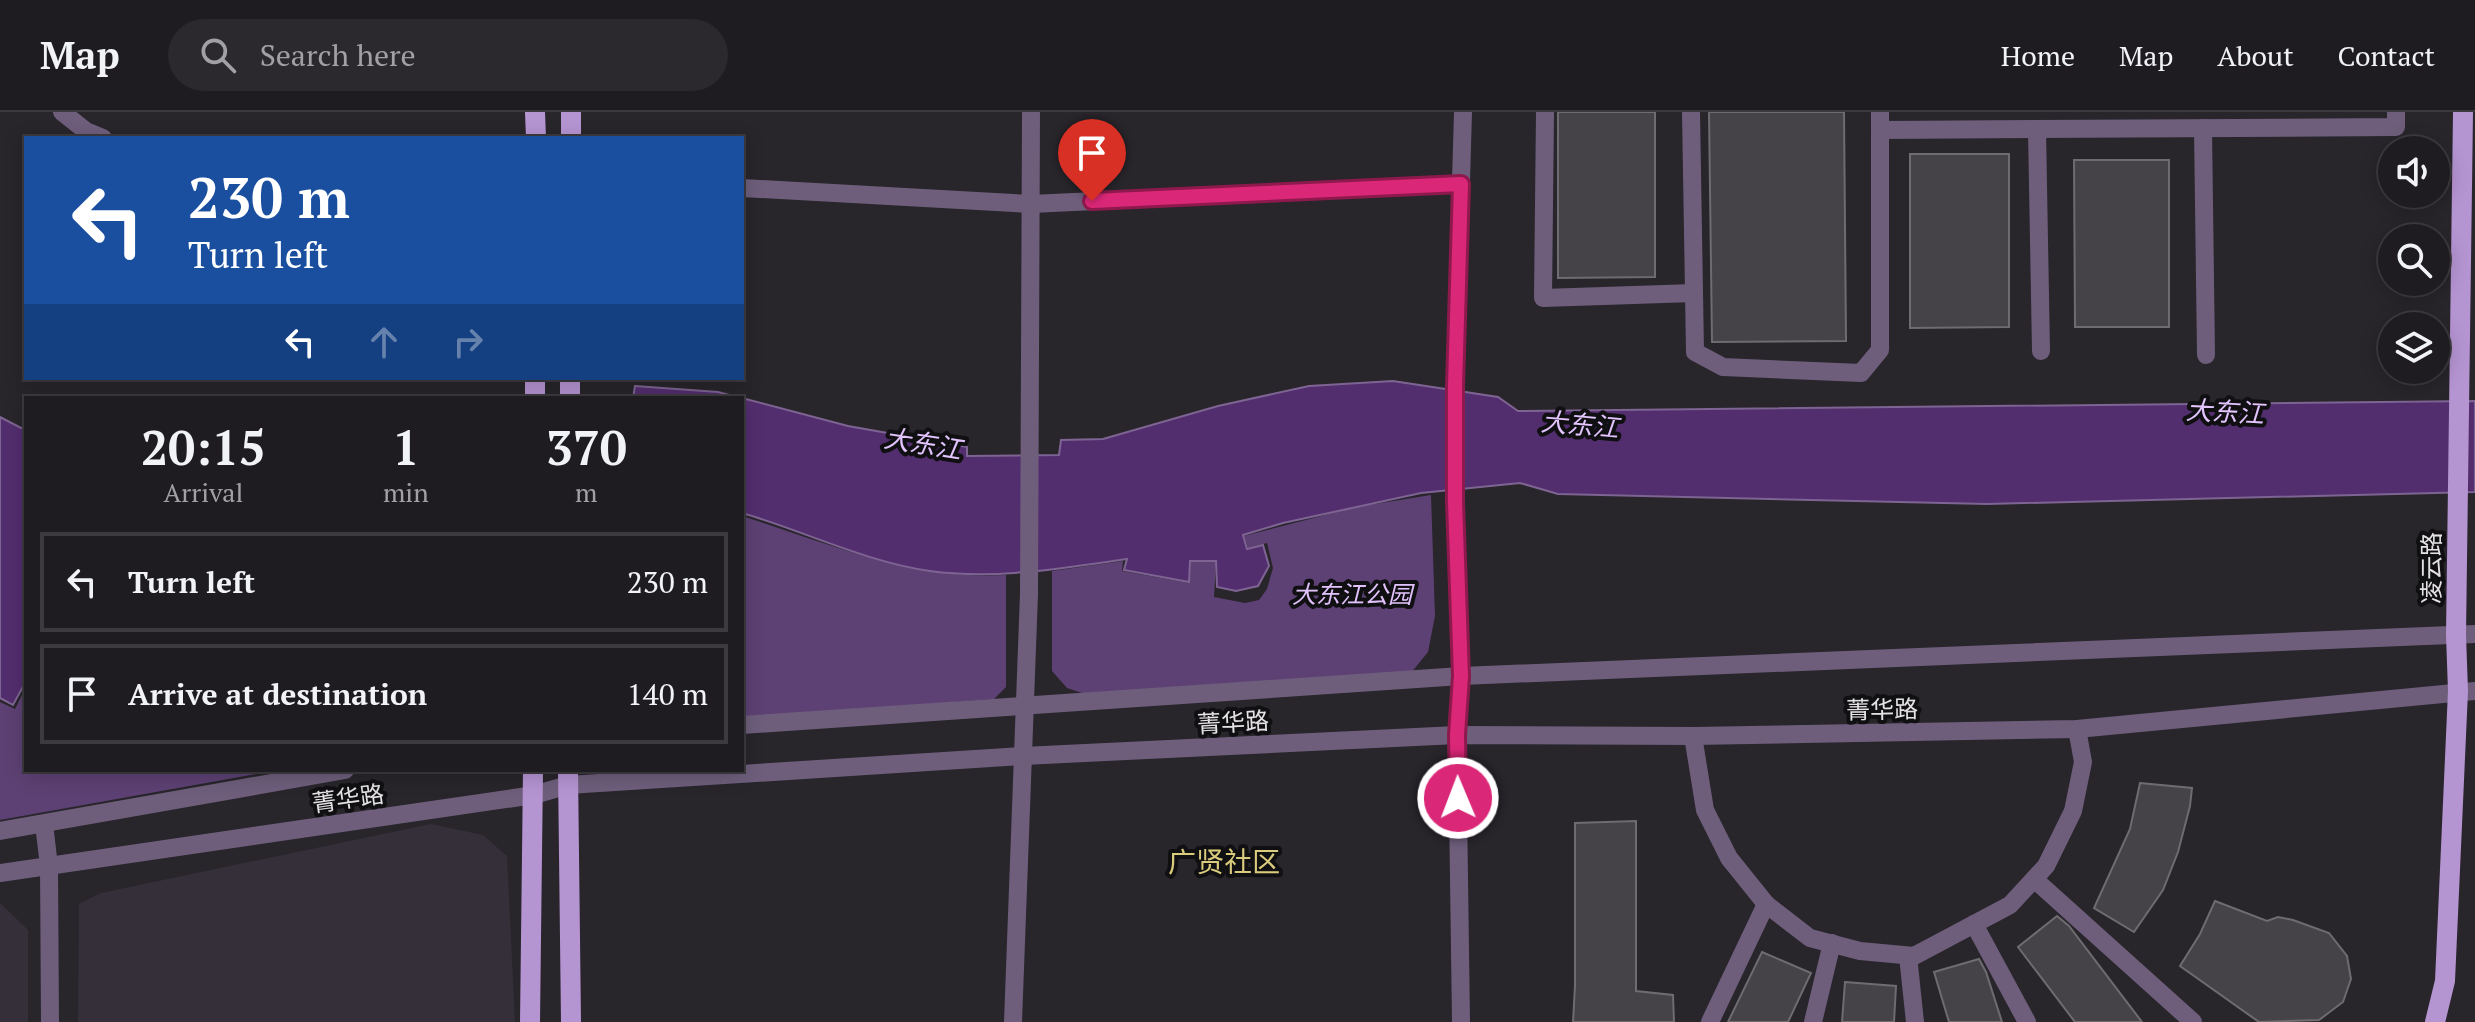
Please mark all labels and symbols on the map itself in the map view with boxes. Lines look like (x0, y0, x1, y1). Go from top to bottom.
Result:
pin (1058, 119, 1126, 201)
water label: 大东江 (2185, 392, 2268, 430)
water label: 大东江 (1540, 404, 1623, 445)
water label: 大东江 (882, 420, 967, 466)
street label: 凌云路 (2415, 532, 2447, 604)
park label: 大东江公园 (1292, 578, 1415, 610)
street label: 菁华路 (1846, 692, 1918, 726)
street label: 菁华路 (1196, 704, 1270, 740)
position arrow (1416, 756, 1500, 840)
street label: 菁华路 (310, 777, 386, 819)
district label: 广贤社区 (1168, 843, 1280, 880)

